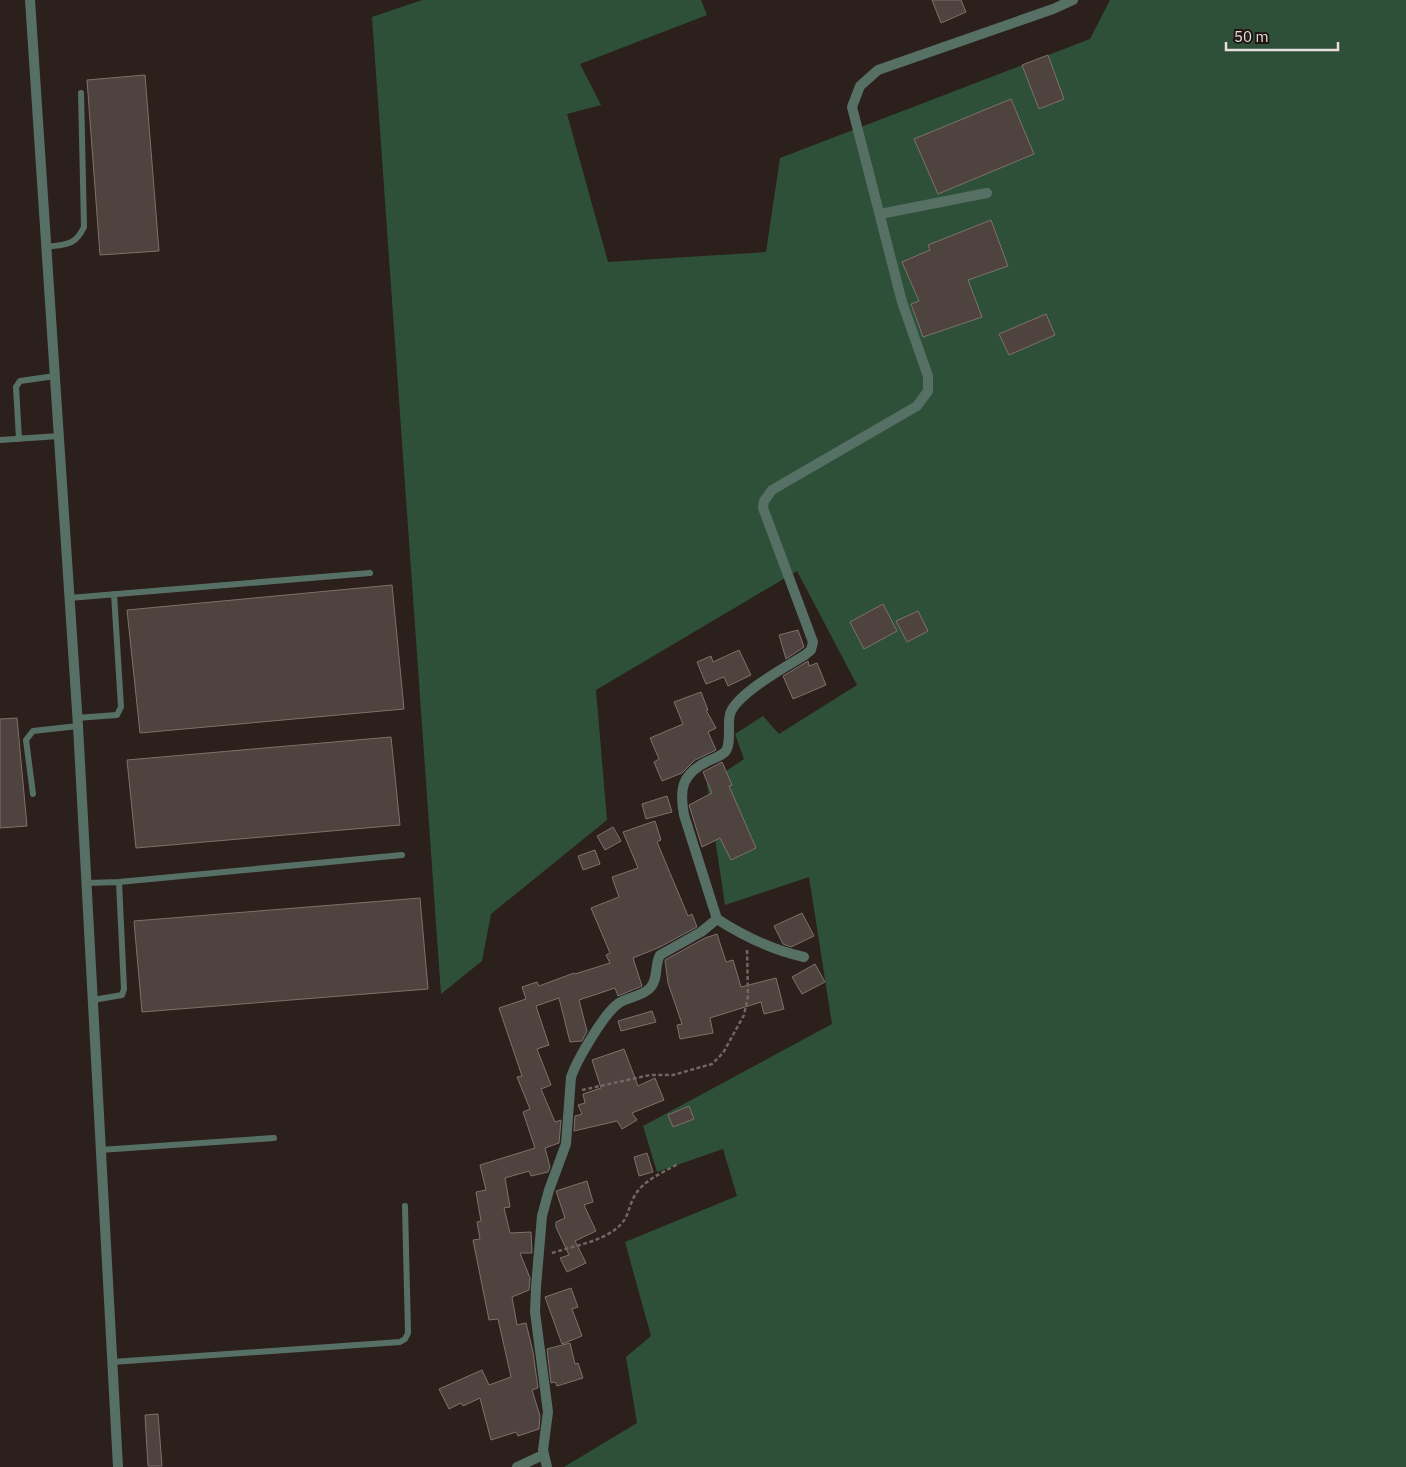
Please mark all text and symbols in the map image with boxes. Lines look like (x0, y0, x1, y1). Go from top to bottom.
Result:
scale bar (1226, 20, 1338, 52)
text: 50 m (1234, 27, 1269, 46)

